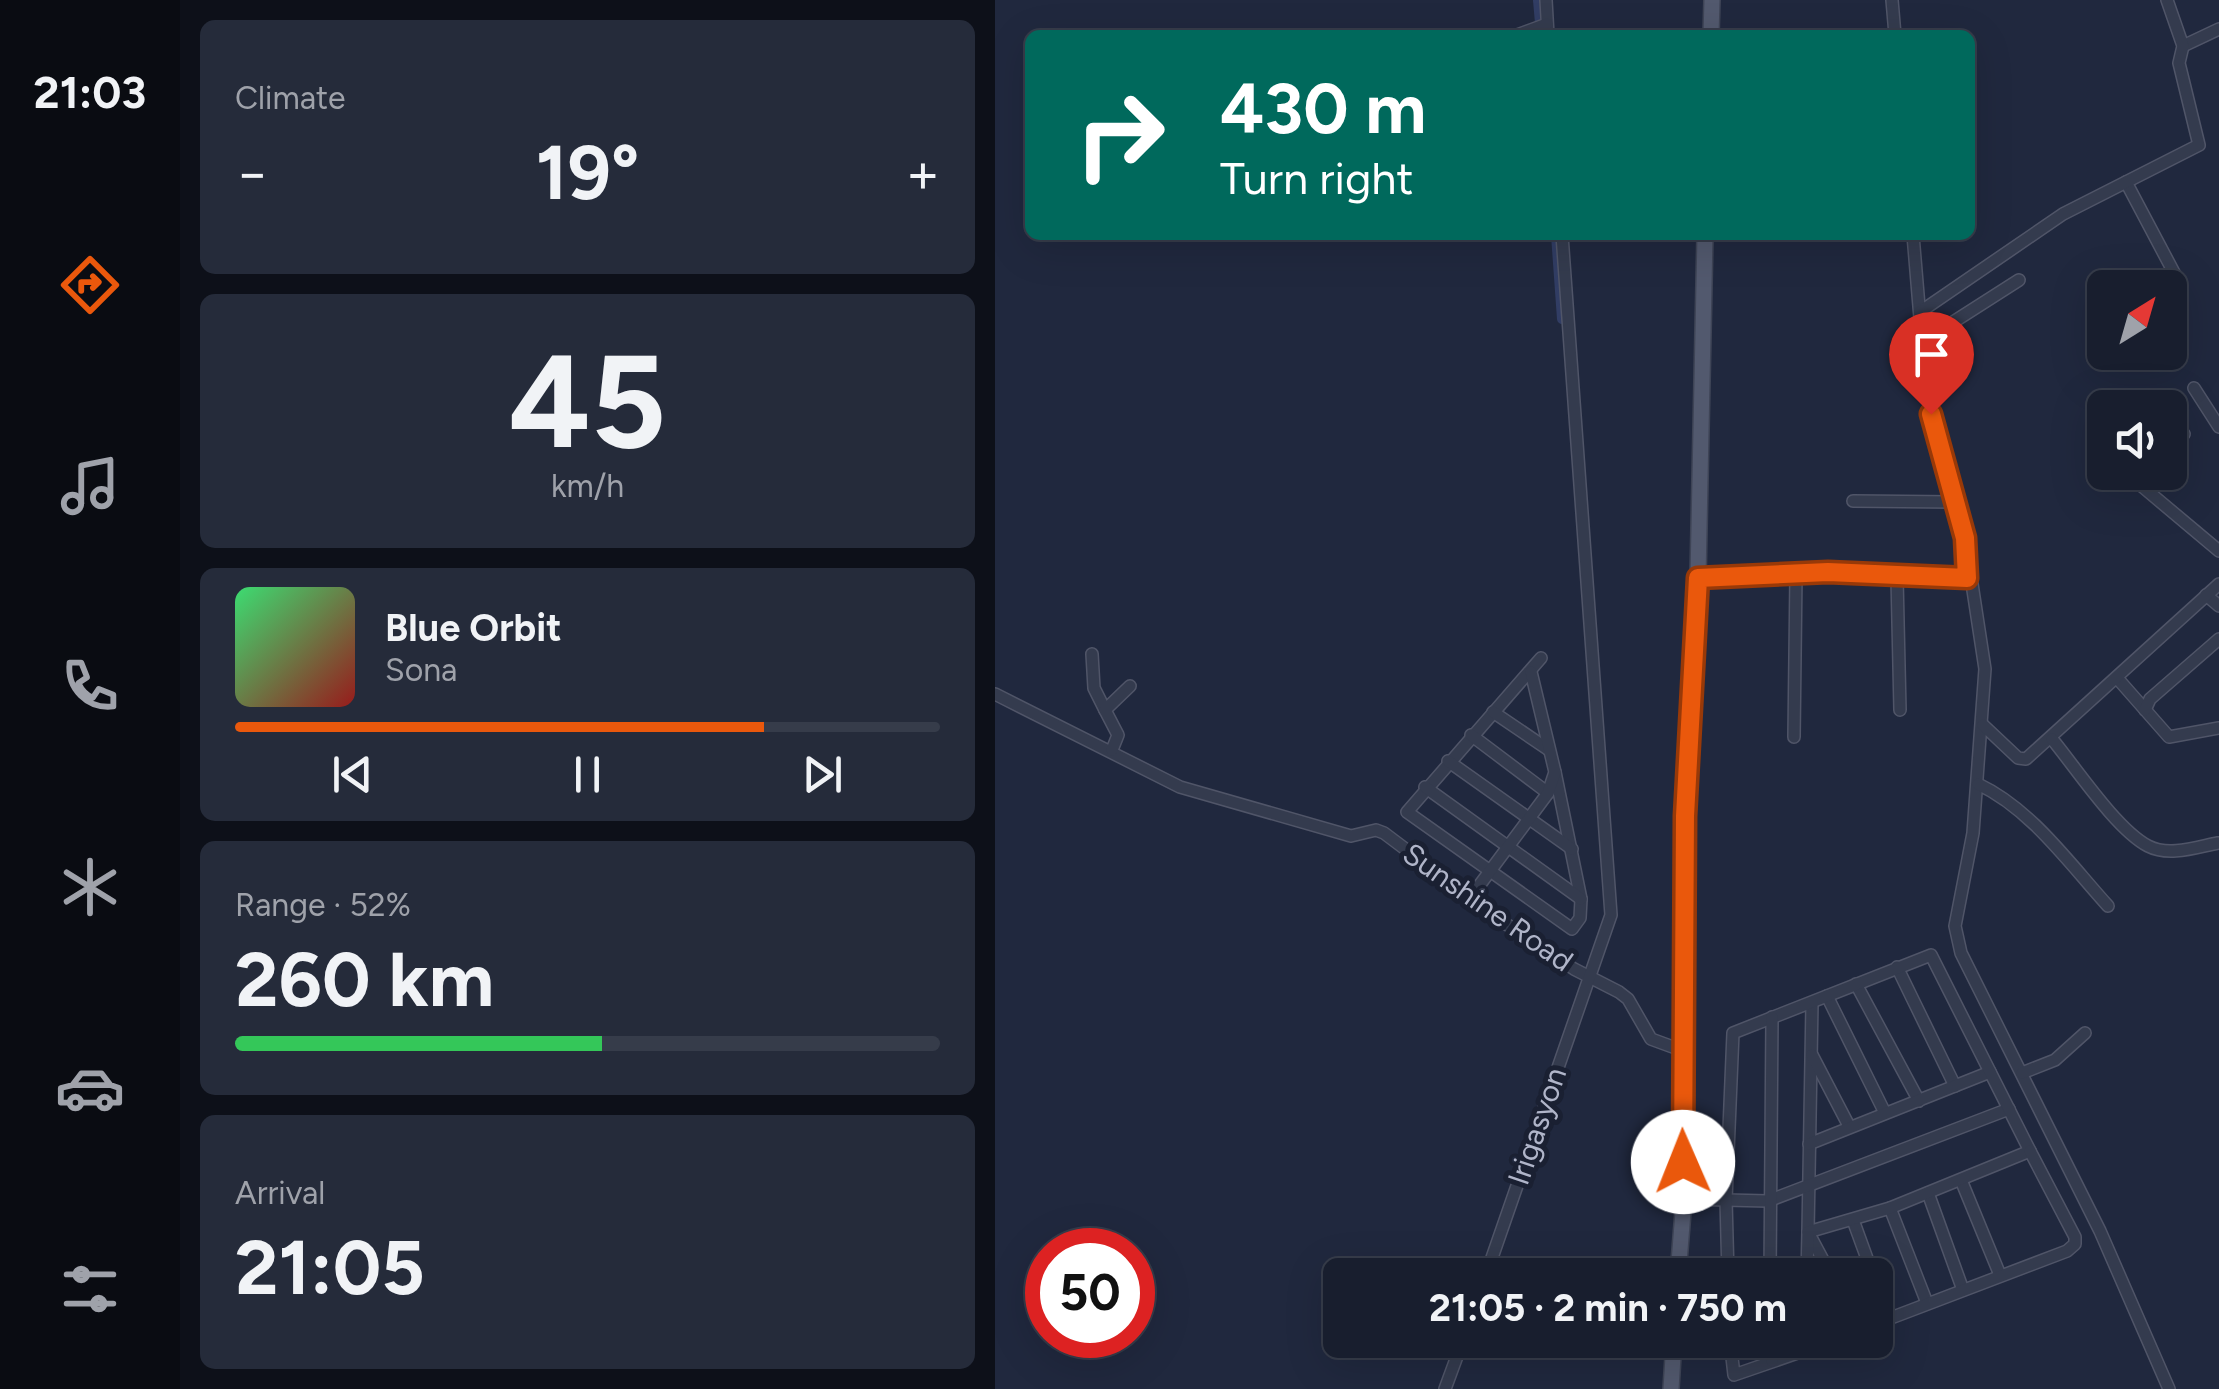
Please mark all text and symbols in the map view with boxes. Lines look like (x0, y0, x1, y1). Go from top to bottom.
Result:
text: 21:03 (34, 65, 146, 119)
text: 430 m (1220, 66, 1426, 151)
icon: right (1055, 70, 1185, 200)
text: Climate (235, 79, 346, 117)
text: 19° (536, 128, 639, 218)
text: − (235, 140, 269, 206)
text: + (906, 140, 940, 206)
text: Turn right (1220, 151, 1413, 205)
icon: directions (55, 250, 125, 320)
north arrow (2087, 270, 2187, 370)
map controls (2087, 270, 2187, 490)
pin (1889, 312, 1974, 415)
text: 45 (509, 324, 666, 480)
icon: arrive (1904, 327, 1959, 382)
button: sound (2087, 390, 2187, 490)
icon: music (55, 451, 125, 521)
text: km/h (551, 467, 624, 505)
text: Blue Orbit (385, 605, 561, 651)
icon: phone (55, 651, 125, 721)
text: Sona (385, 651, 457, 689)
icon: previous (325, 747, 380, 802)
icon: pause (560, 747, 615, 802)
icon: next (795, 747, 850, 802)
street label: Sunshine Road (1396, 835, 1580, 979)
icon: climate (55, 852, 125, 922)
text: Range · 52% (235, 886, 411, 924)
text: 260 km (235, 935, 494, 1025)
icon: car (55, 1053, 125, 1123)
street label: Irigasyon (1500, 1062, 1574, 1190)
position arrow (1631, 1110, 1735, 1214)
text: Arrival (235, 1174, 325, 1212)
text: 21:05 (235, 1223, 425, 1313)
speed limit sign: 50 (1025, 1228, 1155, 1358)
icon: filters (55, 1254, 125, 1324)
text: 21:05 · 2 min · 750 m (1429, 1285, 1787, 1331)

